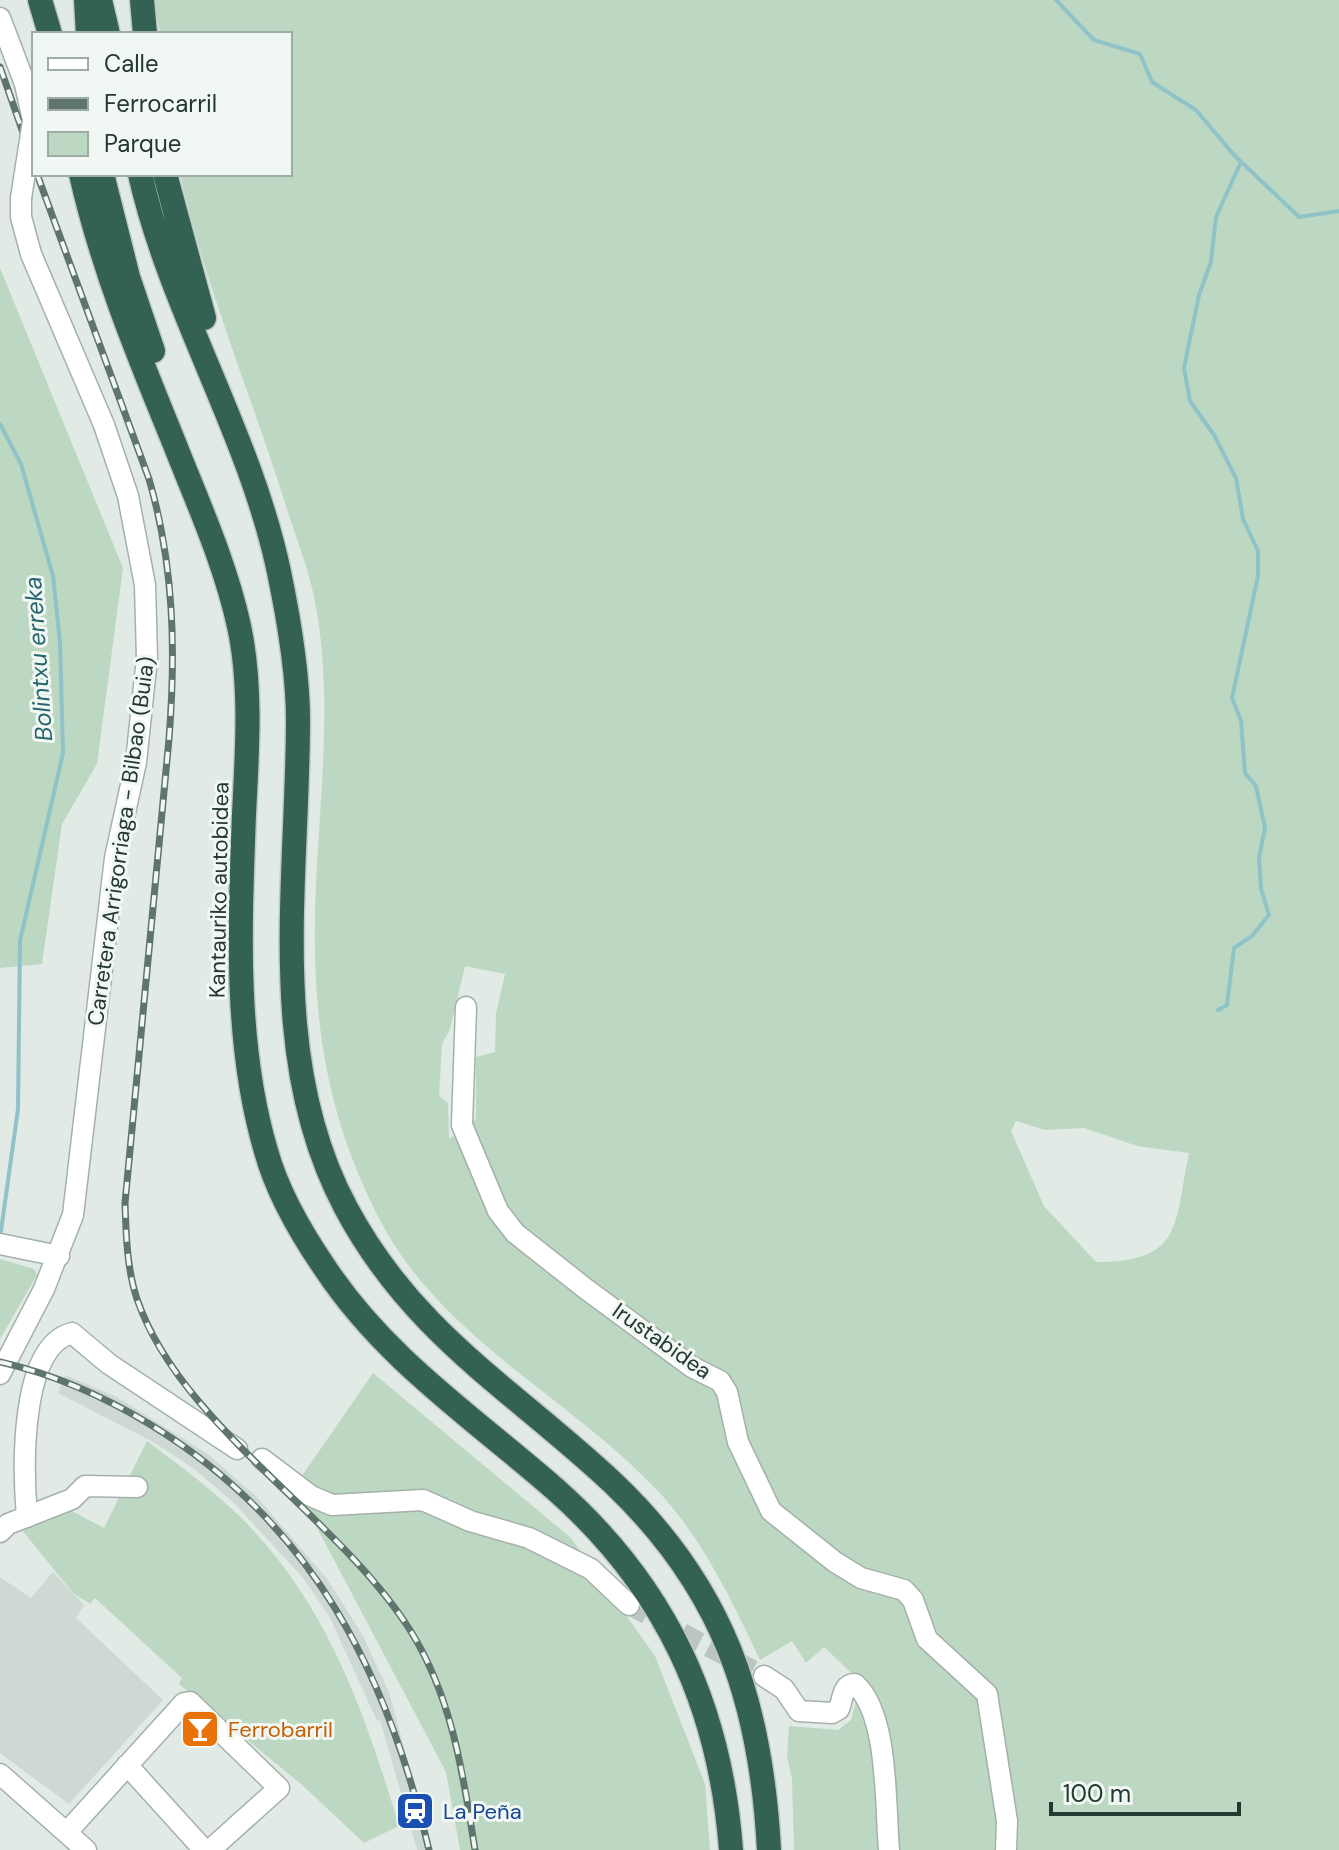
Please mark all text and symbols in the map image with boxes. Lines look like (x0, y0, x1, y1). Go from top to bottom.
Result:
legend (32, 32, 292, 176)
text: Calle (104, 48, 159, 79)
text: Ferrocarril (104, 88, 217, 119)
text: Parque (104, 128, 181, 159)
water label: Bolintxu erreka (17, 575, 59, 743)
street label: Carretera Arrigorriaga - Bilbao (Buia) (81, 655, 161, 1027)
street label: Kantauriko autobidea (203, 782, 235, 998)
street label: Irustabidea (607, 1296, 717, 1386)
bar icon: Ferrobarril (179, 1708, 221, 1750)
place label: Ferrobarril (228, 1715, 333, 1744)
scale bar (1051, 1766, 1239, 1816)
text: 100 m (1063, 1778, 1131, 1809)
station icon: La Peña (394, 1790, 436, 1832)
place label: La Peña (443, 1797, 522, 1826)

